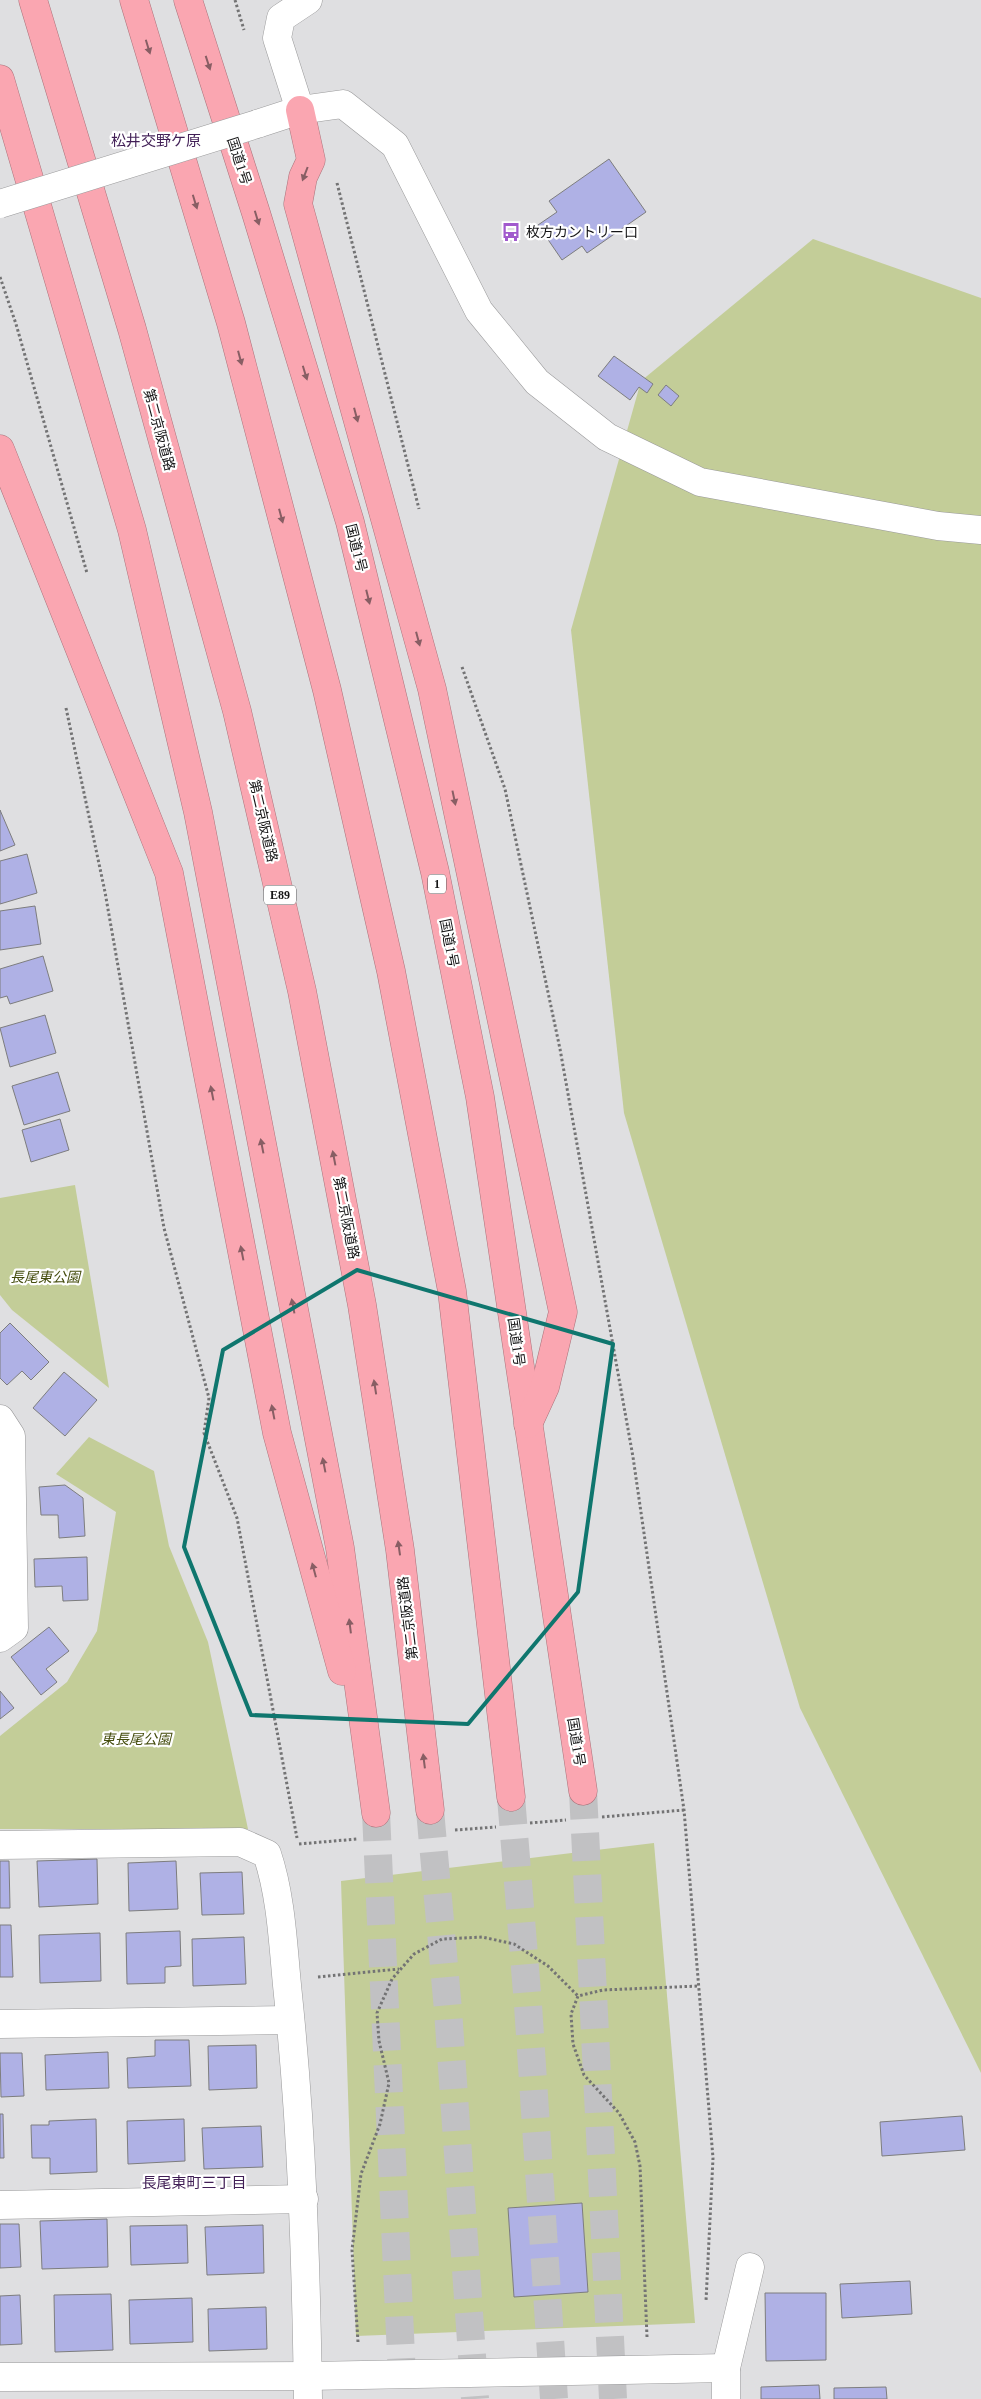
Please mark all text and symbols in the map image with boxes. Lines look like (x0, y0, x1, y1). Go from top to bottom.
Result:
one-way arrow (145, 39, 153, 54)
one-way arrow (204, 56, 212, 71)
district label: 松井交野ケ原 (111, 132, 201, 149)
street label: 国道1号 (224, 135, 254, 187)
one-way arrow (301, 167, 309, 182)
one-way arrow (191, 195, 199, 210)
one-way arrow (254, 210, 262, 225)
bus stop icon: 枚方カントリー口 (500, 221, 522, 243)
place label: 枚方カントリー口 (526, 224, 638, 240)
one-way arrow (236, 351, 244, 366)
one-way arrow (301, 366, 309, 381)
street label: 第二京阪道路 (141, 387, 178, 473)
one-way arrow (353, 408, 361, 423)
one-way arrow (278, 508, 286, 523)
street label: 国道1号 (343, 522, 369, 574)
one-way arrow (364, 589, 372, 604)
one-way arrow (414, 632, 422, 647)
street label: 第二京阪道路 (246, 778, 281, 864)
one-way arrow (451, 790, 459, 806)
road number: 1 (428, 874, 446, 894)
road number: E89 (264, 886, 296, 904)
street label: 国道1号 (437, 918, 461, 968)
one-way arrow (207, 1085, 215, 1101)
one-way arrow (258, 1138, 266, 1154)
one-way arrow (330, 1150, 338, 1166)
street label: 第二京阪道路 (331, 1175, 362, 1261)
one-way arrow (238, 1244, 246, 1260)
park label: 長尾東公園 (10, 1270, 82, 1285)
one-way arrow (289, 1297, 297, 1313)
street label: 国道1号 (505, 1317, 527, 1367)
one-way arrow (371, 1379, 379, 1395)
one-way arrow (268, 1404, 276, 1420)
one-way arrow (320, 1457, 328, 1473)
one-way arrow (395, 1539, 403, 1555)
one-way arrow (310, 1562, 318, 1577)
street label: 第二京阪道路 (394, 1575, 421, 1661)
one-way arrow (346, 1617, 354, 1633)
street label: 国道1号 (565, 1717, 587, 1767)
park label: 東長尾公園 (101, 1732, 173, 1747)
one-way arrow (420, 1753, 428, 1769)
district label: 長尾東町三丁目 (141, 2175, 247, 2191)

